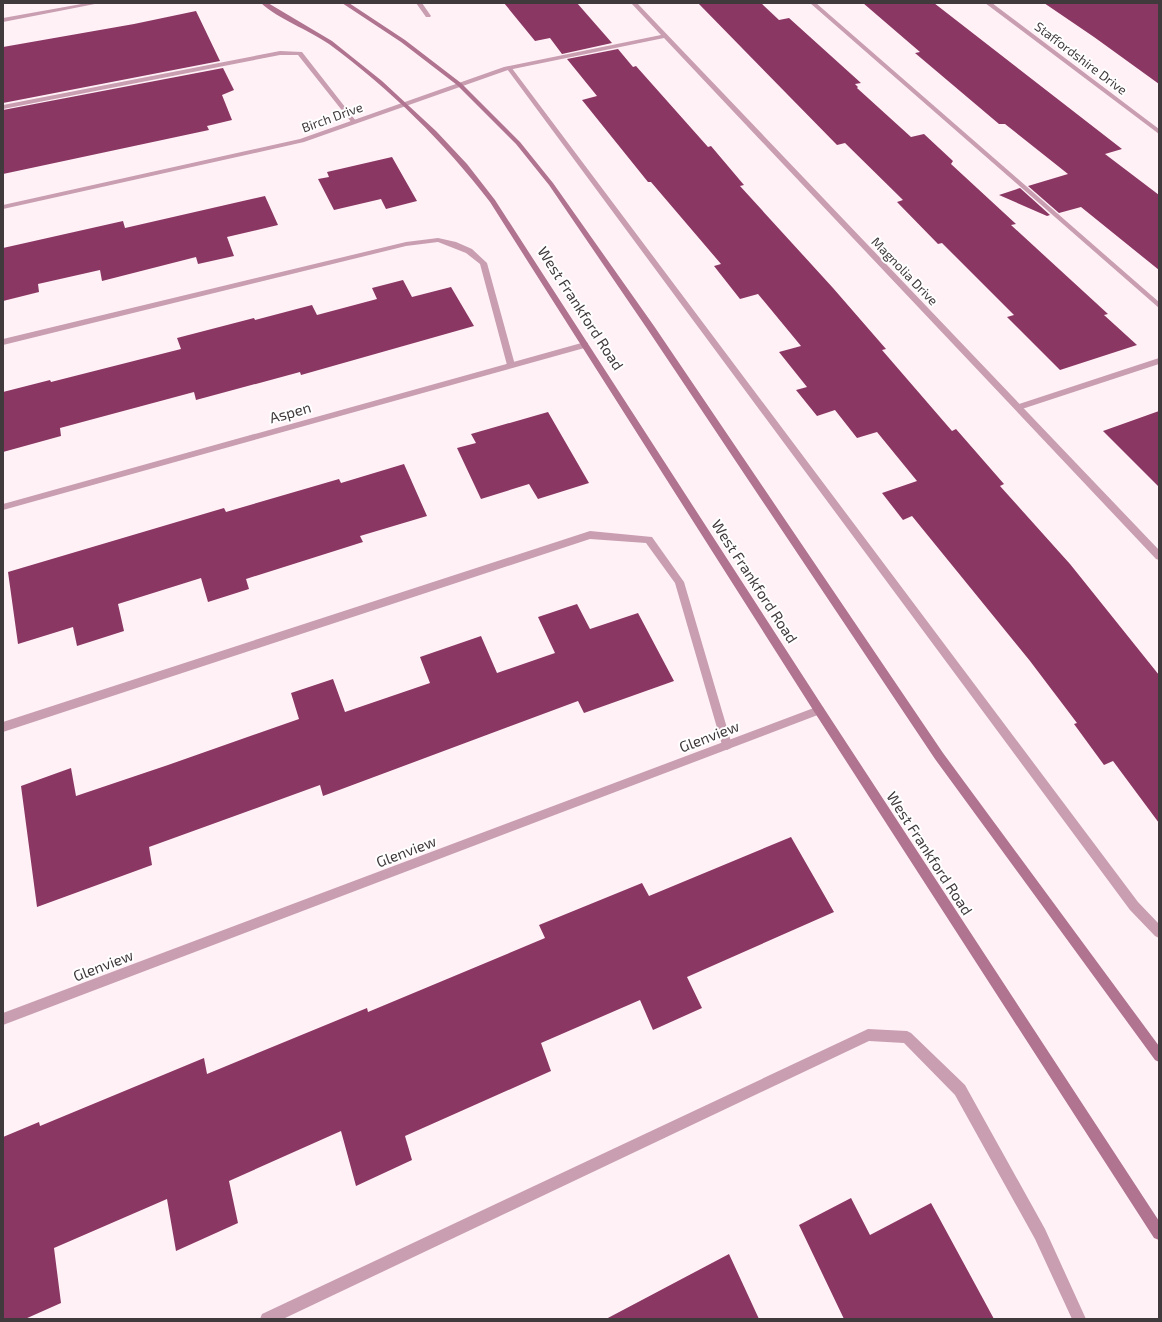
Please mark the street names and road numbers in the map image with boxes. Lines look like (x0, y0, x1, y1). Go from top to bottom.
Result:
street label: Staffordshire Drive (1032, 18, 1130, 98)
street label: Birch Drive (299, 99, 365, 135)
street label: Magnolia Drive (868, 234, 942, 308)
street label: West Frankford Road (534, 243, 628, 373)
street label: Aspen (267, 398, 313, 426)
street label: West Frankford Road (708, 516, 802, 646)
street label: Glenview (676, 716, 742, 756)
street label: West Frankford Road (883, 788, 977, 918)
street label: Glenview (373, 831, 439, 871)
street label: Glenview (70, 945, 136, 985)

